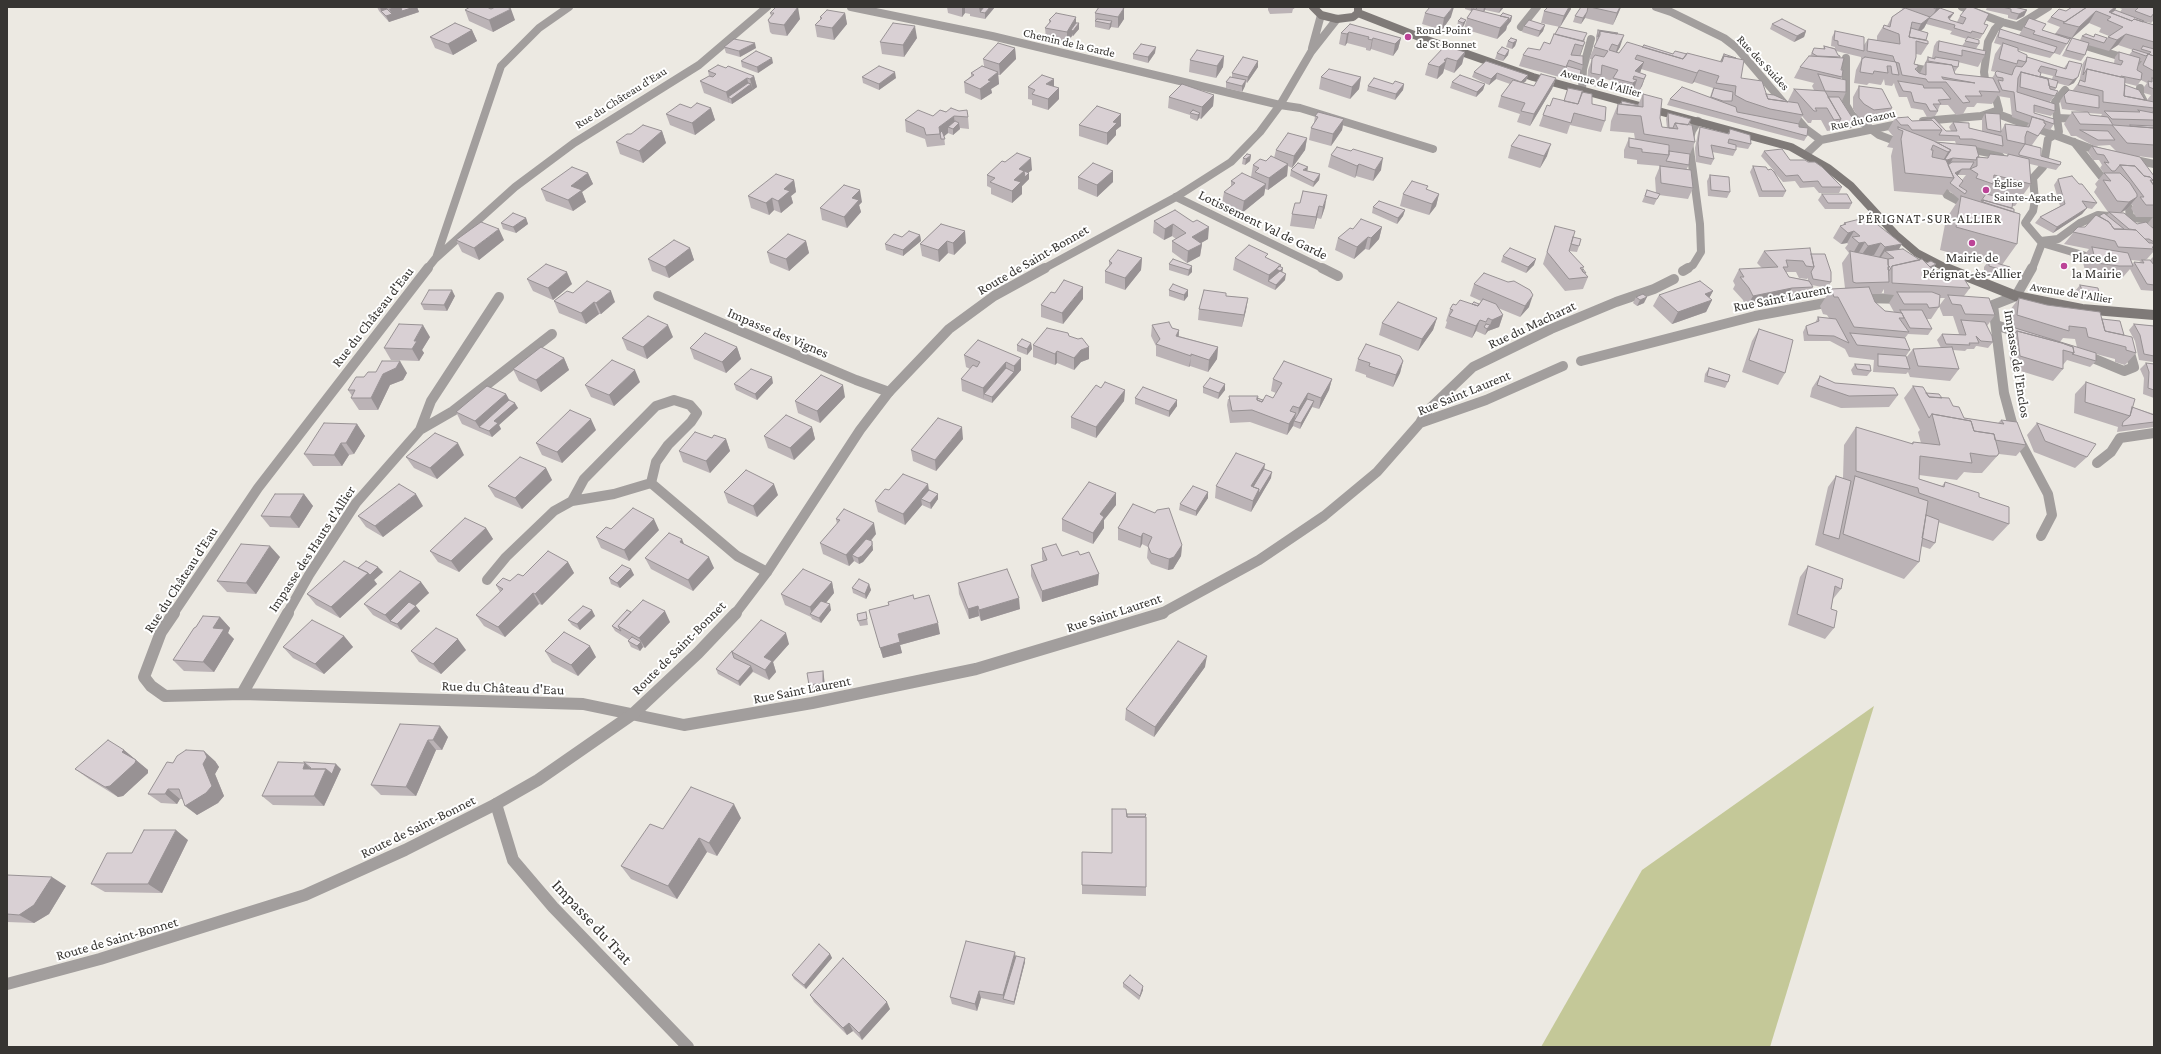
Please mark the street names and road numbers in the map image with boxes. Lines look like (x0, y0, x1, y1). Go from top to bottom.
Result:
street label: Chemin de la Garde (1022, 25, 1116, 61)
street label: Rue des Suides (1734, 32, 1792, 94)
street label: Rue du Château d'Eau (573, 64, 669, 132)
street label: Avenue de l'Allier (1559, 65, 1643, 101)
street label: Rue du Gazou (1829, 106, 1897, 134)
street label: Lotissement Val de Garde (1196, 186, 1330, 264)
street label: Route de Saint-Bonnet (974, 221, 1092, 299)
street label: Rue du Château d'Eau (329, 263, 417, 371)
street label: Avenue de l'Allier (2029, 279, 2113, 307)
street label: Rue Saint Laurent (1732, 280, 1832, 316)
street label: Rue du Macharat (1485, 297, 1579, 353)
street label: Impasse des Vignes (725, 304, 831, 362)
street label: Impasse de l'Enclos (2000, 309, 2034, 419)
street label: Rue Saint Laurent (1415, 367, 1513, 419)
street label: Impasse des Hauts d'Allier (265, 483, 359, 615)
street label: Rue du Château d'Eau (141, 524, 221, 636)
street label: Rue Saint Laurent (1064, 590, 1164, 636)
street label: Route de Saint-Bonnet (629, 598, 729, 698)
street label: Rue Saint Laurent (752, 672, 852, 708)
street label: Rue du Château d'Eau (441, 677, 565, 699)
street label: Route de Saint-Bonnet (358, 792, 478, 862)
street label: Impasse du Trat (547, 875, 637, 969)
street label: Route de Saint-Bonnet (54, 914, 180, 964)

